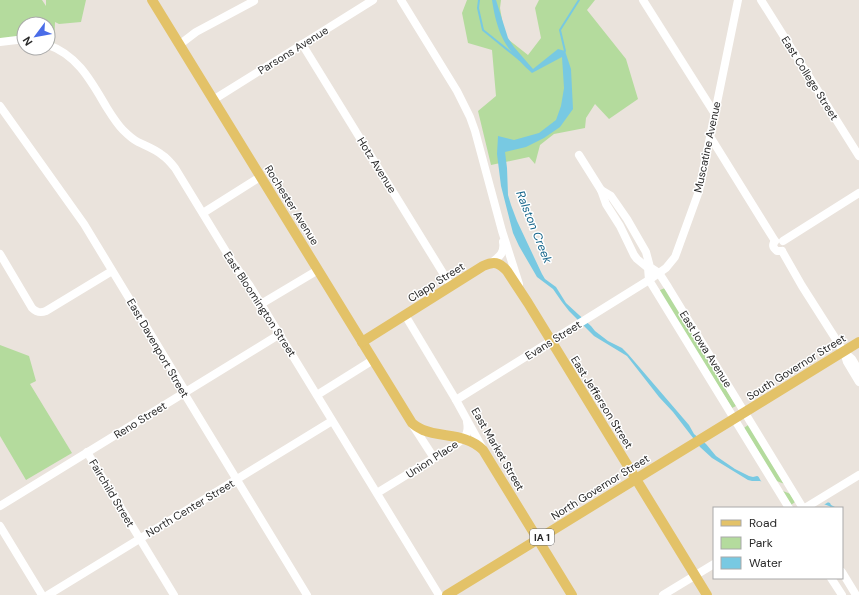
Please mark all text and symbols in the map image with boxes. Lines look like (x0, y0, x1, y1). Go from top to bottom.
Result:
north arrow (16, 16, 56, 56)
street label: Parsons Avenue (255, 23, 331, 77)
street label: East College Street (778, 33, 842, 123)
text: N (19, 34, 36, 48)
street label: Muscatine Avenue (690, 100, 724, 194)
street label: Hotz Avenue (354, 134, 400, 196)
street label: Rochester Avenue (262, 162, 322, 248)
water label: Ralston Creek (512, 188, 556, 266)
street label: East Bloomington Street (221, 249, 299, 359)
street label: Clapp Street (405, 259, 467, 305)
street label: East Davenport Street (124, 296, 192, 400)
street label: East Iowa Avenue (677, 308, 735, 390)
street label: Evans Street (522, 317, 584, 363)
street label: South Governor Street (744, 331, 848, 403)
street label: East Jefferson Street (568, 353, 636, 451)
street label: Reno Street (111, 398, 169, 442)
street label: East Market Street (469, 405, 527, 493)
street label: Union Place (403, 437, 461, 481)
street label: North Governor Street (548, 451, 652, 523)
street label: Fairchild Street (86, 457, 138, 529)
street label: North Center Street (143, 476, 237, 540)
legend (713, 507, 843, 579)
text: Road (749, 515, 777, 531)
road number: IA 1 (530, 529, 554, 545)
text: Park (749, 535, 773, 551)
text: Water (749, 555, 783, 571)

